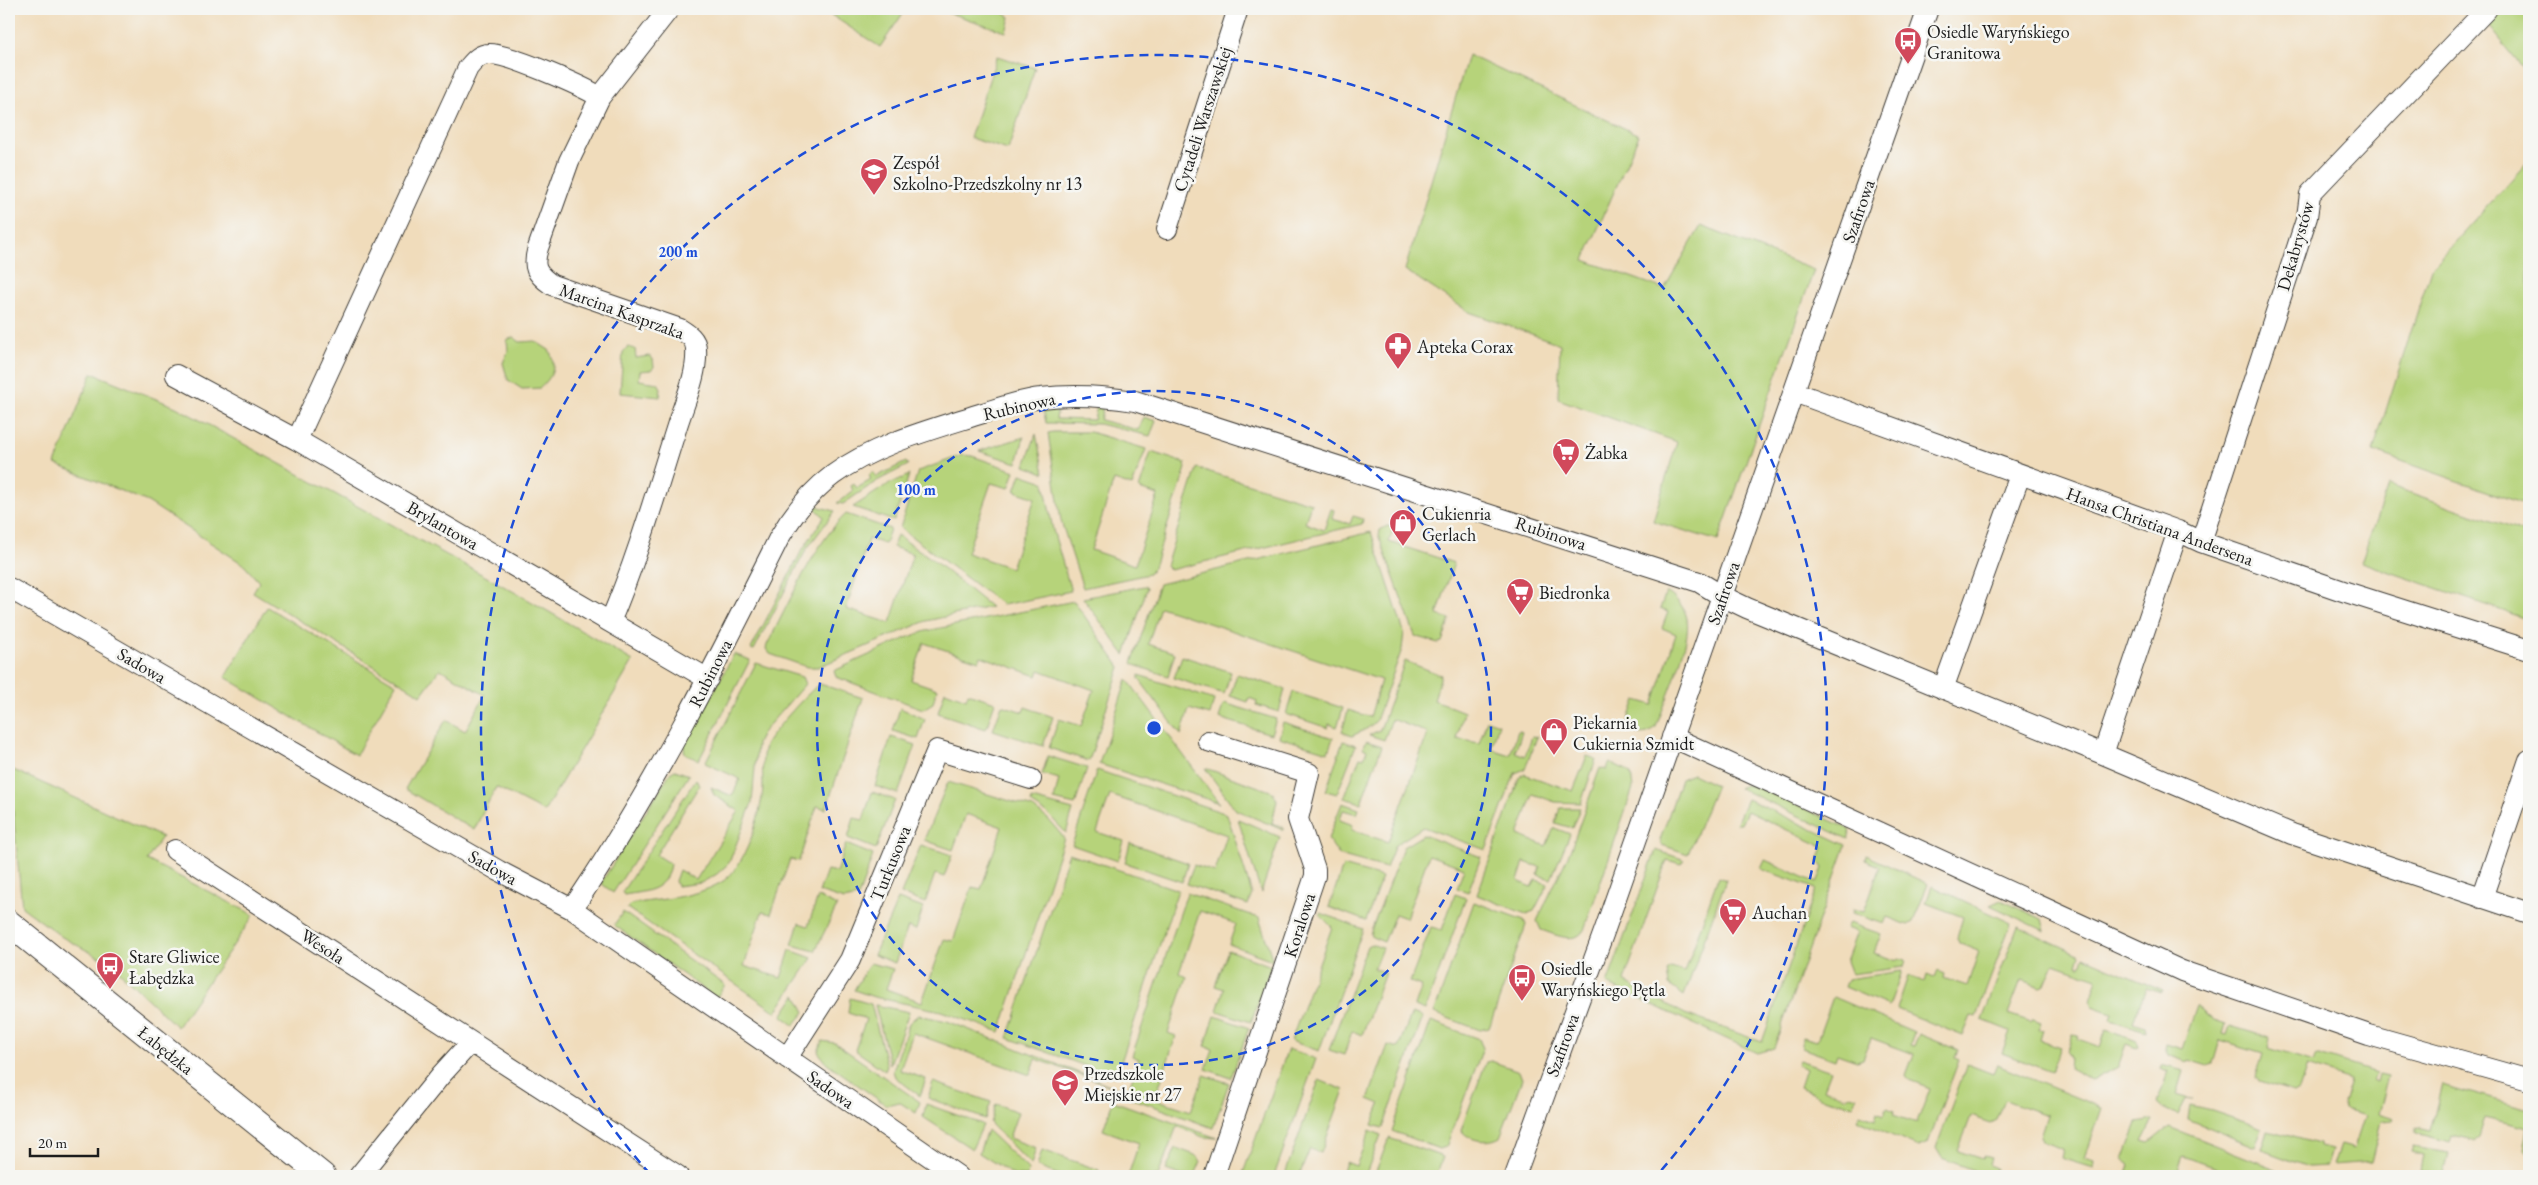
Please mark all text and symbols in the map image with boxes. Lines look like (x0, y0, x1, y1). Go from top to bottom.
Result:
place label: Osiedle Waryńskiego Granitowa (1927, 20, 2070, 64)
bus stop icon: Osiedle Waryńskiego Granitowa (1893, 26, 1923, 65)
street label: Cytadeli Warszawskiej (1168, 43, 1236, 195)
place label: Zespół Szkolno-Przedszkolny nr 13 (893, 151, 1082, 195)
school or university icon: Zespół Szkolno-Przedszkolny nr 13 (859, 157, 889, 196)
street label: Szafirowa (1836, 175, 1880, 246)
street label: Dekabrystów (2271, 198, 2319, 293)
text: 200 m (658, 242, 698, 261)
street label: Marcina Kasprzaka (556, 278, 688, 345)
pharmacy icon: Apteka Corax (1383, 331, 1413, 370)
place label: Apteka Corax (1416, 335, 1514, 358)
street label: Rubinowa (981, 386, 1058, 425)
supermarket icon: Żabka (1551, 437, 1581, 476)
place label: Żabka (1585, 441, 1628, 464)
text: 100 m (896, 480, 936, 499)
street label: Hansa Christiana Andersena (2063, 481, 2257, 571)
street label: Brylantowa (403, 495, 484, 555)
place label: Cukienria Gerlach (1422, 502, 1492, 546)
shop icon: Cukienria Gerlach (1388, 508, 1418, 547)
street label: Rubinowa (1513, 511, 1590, 556)
street label: Szafirowa (1701, 557, 1745, 628)
supermarket icon: Biedronka (1505, 577, 1535, 616)
place label: Biedronka (1539, 581, 1611, 604)
street label: Rubinowa (683, 634, 737, 711)
street label: Sadowa (113, 642, 171, 689)
place label: Piekarnia Cukiernia Szmidt (1573, 711, 1695, 755)
shop icon: Piekarnia Cukiernia Szmidt (1539, 717, 1569, 756)
centre of rings (1145, 719, 1163, 737)
street label: Turkusowa (865, 821, 916, 904)
street label: Sadowa (464, 844, 522, 890)
street label: Koralowa (1278, 889, 1320, 960)
supermarket icon: Auchan (1718, 897, 1748, 936)
place label: Auchan (1751, 901, 1808, 924)
street label: Wesoła (296, 923, 350, 969)
place label: Stare Gliwice Łabędzka (129, 945, 219, 989)
bus stop icon: Stare Gliwice Łabędzka (95, 951, 125, 990)
place label: Osiedle Waryńskiego Pętla (1541, 957, 1666, 1001)
bus stop icon: Osiedle Waryńskiego Pętla (1507, 963, 1537, 1002)
street label: Szafirowa (1540, 1010, 1584, 1080)
street label: Łabędzka (133, 1021, 199, 1080)
place label: Przedszkole Miejskie nr 27 (1084, 1062, 1182, 1106)
street label: Sadowa (803, 1065, 860, 1114)
school or university icon: Przedszkole Miejskie nr 27 (1050, 1068, 1080, 1107)
scale bar (30, 1125, 98, 1157)
text: 20 m (38, 1133, 67, 1152)

